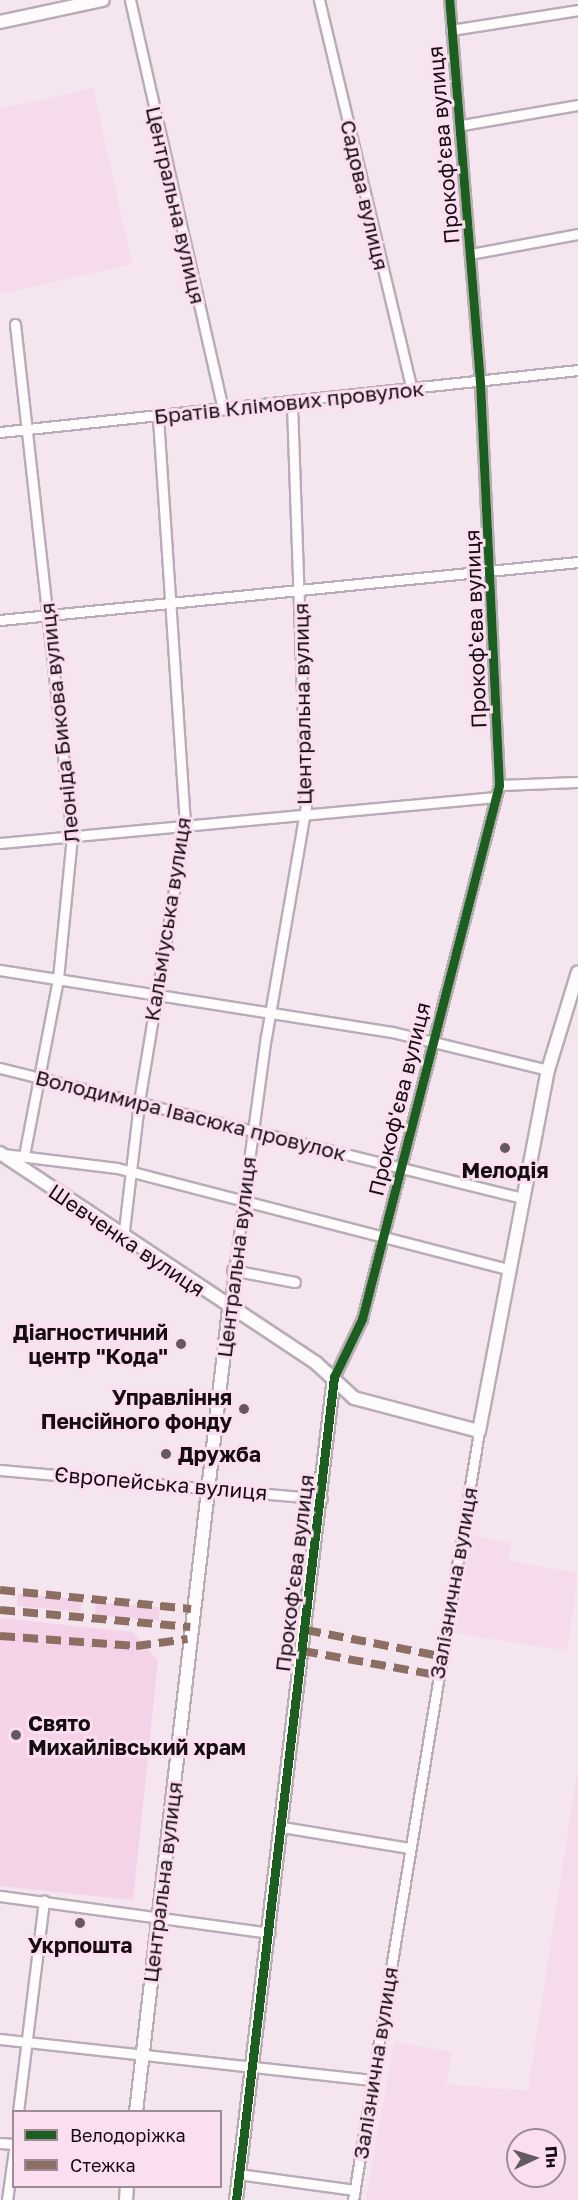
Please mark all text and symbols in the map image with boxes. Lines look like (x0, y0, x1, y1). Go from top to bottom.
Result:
street label: Прокоф'єва вулиця (422, 45, 464, 245)
street label: Центральна вулиця (141, 104, 211, 306)
street label: Садова вулиця (335, 117, 395, 273)
street label: Братів Клімових провулок (153, 375, 425, 429)
street label: Прокоф'єва вулиця (459, 529, 491, 729)
street label: Леоніда Бикова вулиця (34, 602, 84, 844)
street label: Центральна вулиця (288, 603, 316, 805)
street label: Кальміуська вулиця (138, 815, 196, 1023)
street label: Прокоф'єва вулиця (363, 1000, 435, 1198)
street label: Володимира Івасюка провулок (33, 1064, 349, 1166)
marker: Мелодія (498, 1141, 512, 1155)
street label: Центральна вулиця (211, 1155, 261, 1359)
place label: Мелодія (461, 1157, 549, 1183)
street label: Шевченка вулиця (44, 1178, 210, 1302)
place label: Діагностичний центр "Кода" (13, 1319, 168, 1369)
marker: Діагностичний центр "Кода" (172, 1335, 190, 1353)
place label: Управління Пенсійного фонду (41, 1384, 232, 1434)
marker: Управління Пенсійного фонду (237, 1402, 251, 1416)
place label: Дружба (178, 1441, 261, 1467)
marker: Дружба (159, 1447, 173, 1461)
street label: Європейська вулиця (53, 1461, 269, 1505)
street label: Прокоф'єва вулиця (269, 1473, 319, 1673)
street label: Залізнична вулиця (424, 1485, 482, 1681)
place label: Свято Михайлівський храм (28, 1710, 246, 1760)
marker: Свято Михайлівський храм (9, 1728, 23, 1742)
street label: Центральна вулиця (137, 1780, 187, 1984)
marker: Укрпошта (73, 1916, 87, 1930)
place label: Укрпошта (28, 1932, 132, 1958)
street label: Залізнична вулиця (347, 1965, 403, 2161)
legend (12, 2110, 222, 2188)
text: Велодоріжка (70, 2124, 186, 2146)
north arrow (506, 2128, 566, 2188)
text: Пн (541, 2145, 563, 2168)
text: Стежка (70, 2154, 136, 2176)

